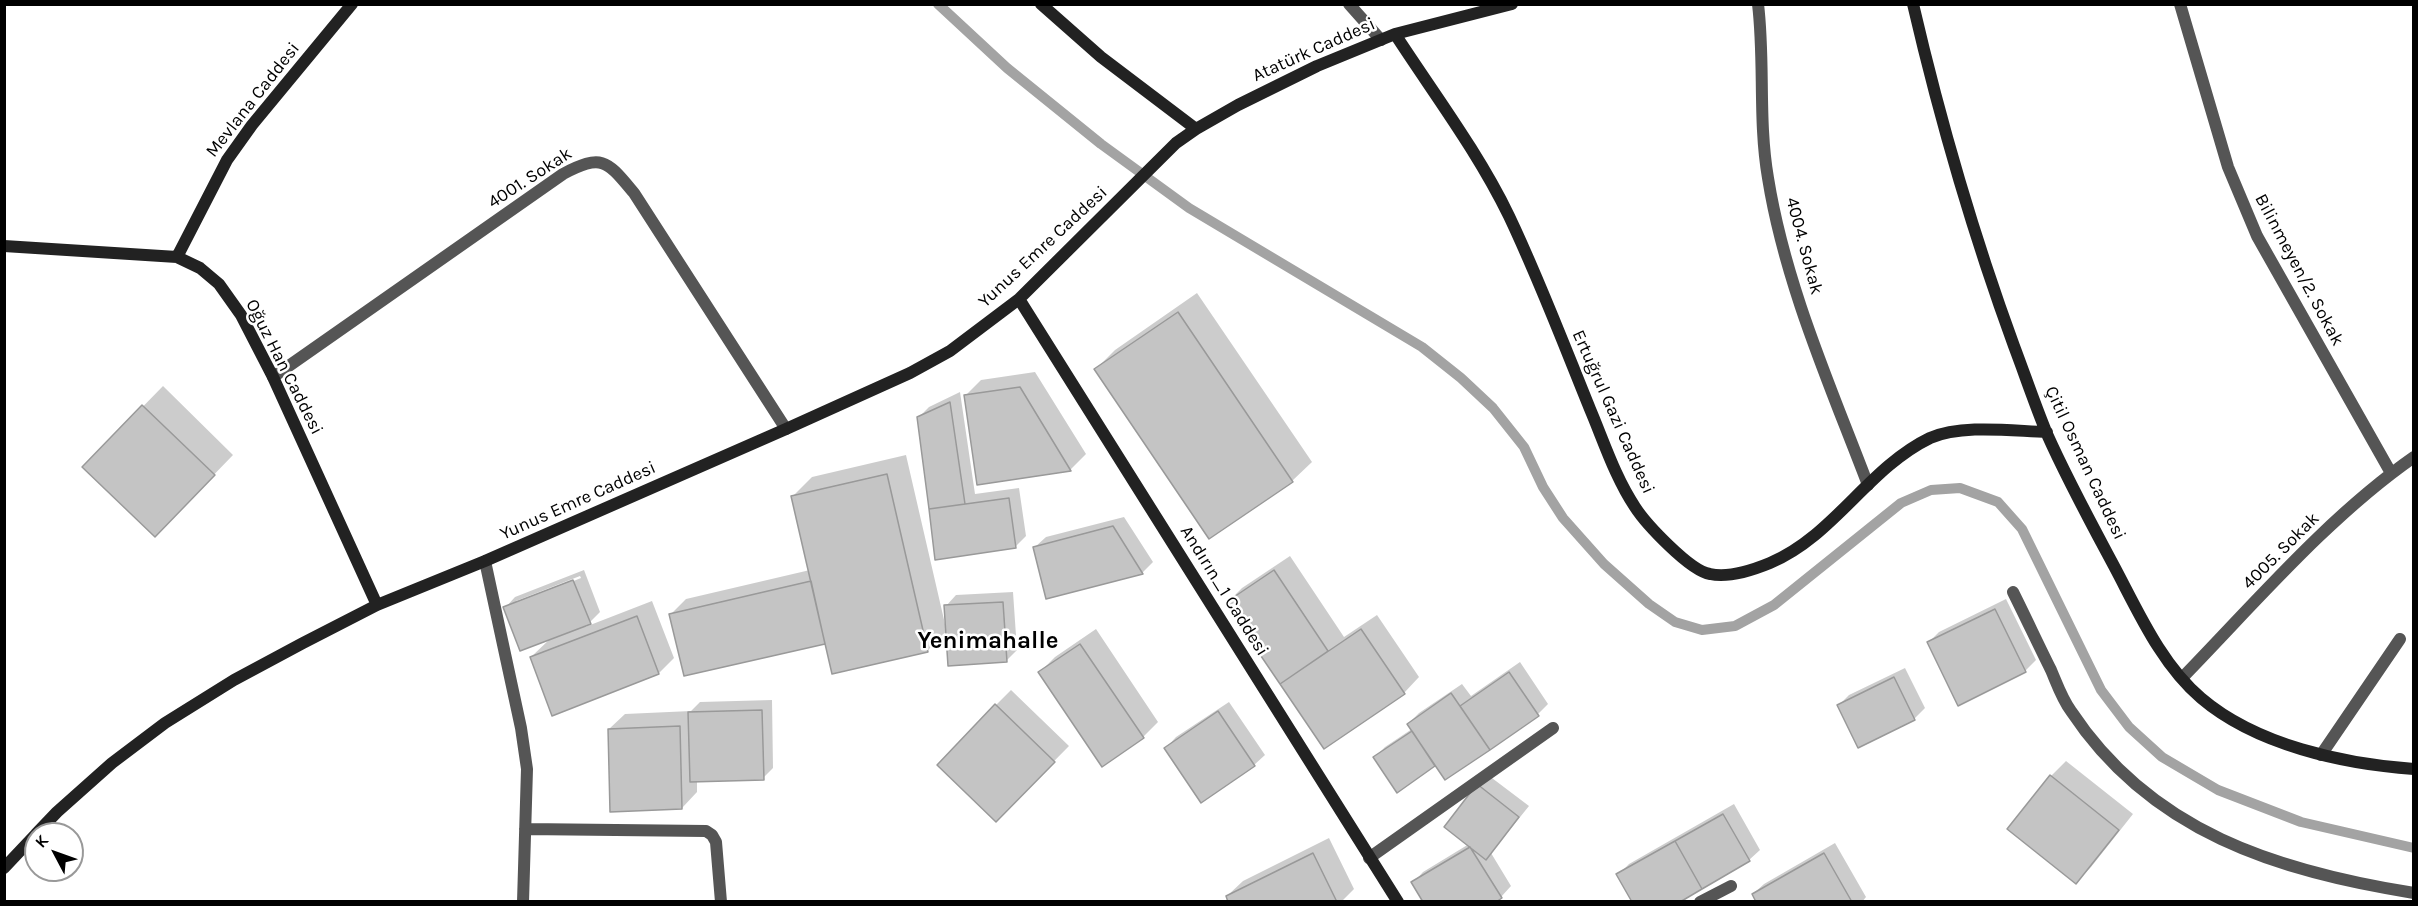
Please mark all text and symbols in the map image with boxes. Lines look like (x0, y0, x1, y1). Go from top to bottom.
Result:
street label: Atatürk Caddesi (1249, 13, 1379, 87)
street label: Mevlana Caddesi (201, 38, 305, 162)
street label: 4001. Sokak (484, 143, 576, 213)
street label: Yunus Emre Caddesi (974, 182, 1112, 312)
street label: Bilinmeyen/2. Sokak (2250, 190, 2348, 350)
street label: 4004. Sokak (1781, 195, 1827, 297)
street label: Oğuz Han Caddesi (241, 296, 327, 438)
street label: Ertuğrul Gazi Caddesi (1567, 327, 1659, 497)
street label: Çitil Osman Caddesi (2040, 383, 2130, 543)
street label: Yunus Emre Caddesi (497, 457, 659, 545)
street label: 4005. Sokak (2238, 508, 2324, 594)
street label: Andırın_1 Caddesi (1175, 522, 1273, 660)
district label: Yenimahalle (918, 627, 1058, 655)
north arrow (24, 822, 84, 882)
text: K (31, 831, 52, 851)

